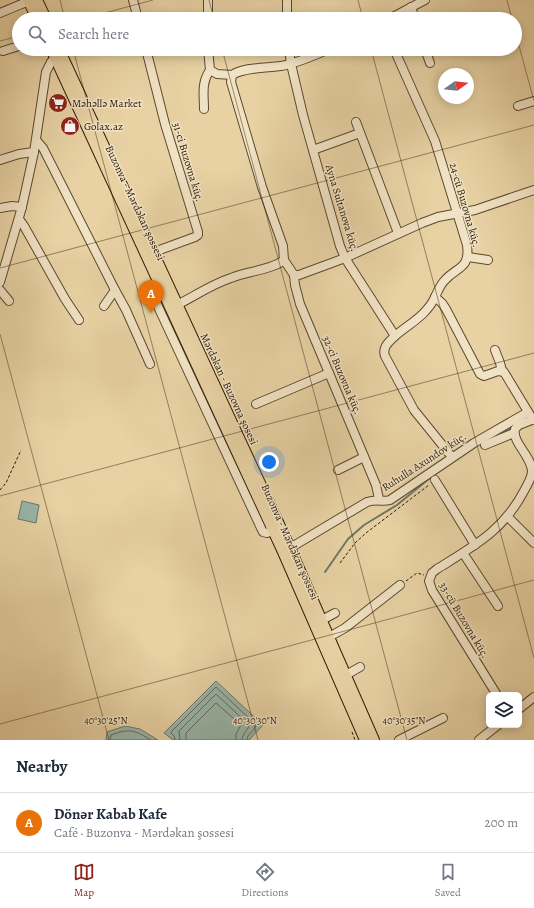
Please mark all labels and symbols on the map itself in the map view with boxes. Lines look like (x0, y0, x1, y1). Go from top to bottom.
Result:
north arrow (438, 68, 474, 104)
supermarket icon: Məhəllə Market (47, 92, 69, 114)
place label: Məhəllə Market (72, 96, 142, 111)
shop icon: Golax.az (59, 115, 81, 137)
place label: Golax.az (84, 119, 123, 134)
street label: 31-ci Buzovna küç. (169, 120, 207, 204)
street label: Buzonva - Mərdəkan şossesi (102, 143, 168, 263)
street label: 24-cü Buzovna küç. (446, 161, 484, 249)
street label: Ayna Sultanova küç. (321, 162, 362, 253)
pin: A (138, 280, 164, 313)
street label: Mərdəkan - Buzovna şosesi (197, 331, 261, 447)
street label: 32-ci Buzovna küç. (319, 333, 365, 417)
street label: Ruhulla Axundov küç. (379, 429, 469, 495)
your location (259, 452, 279, 472)
street label: Buzonva - Mərdəkan şossesi (258, 482, 322, 602)
street label: 33-cü Buzovna küç. (435, 579, 493, 661)
text: 40°30'25"N (84, 714, 128, 727)
text: 40°30'30"N (233, 714, 277, 727)
text: 40°30'35"N (383, 714, 425, 727)

